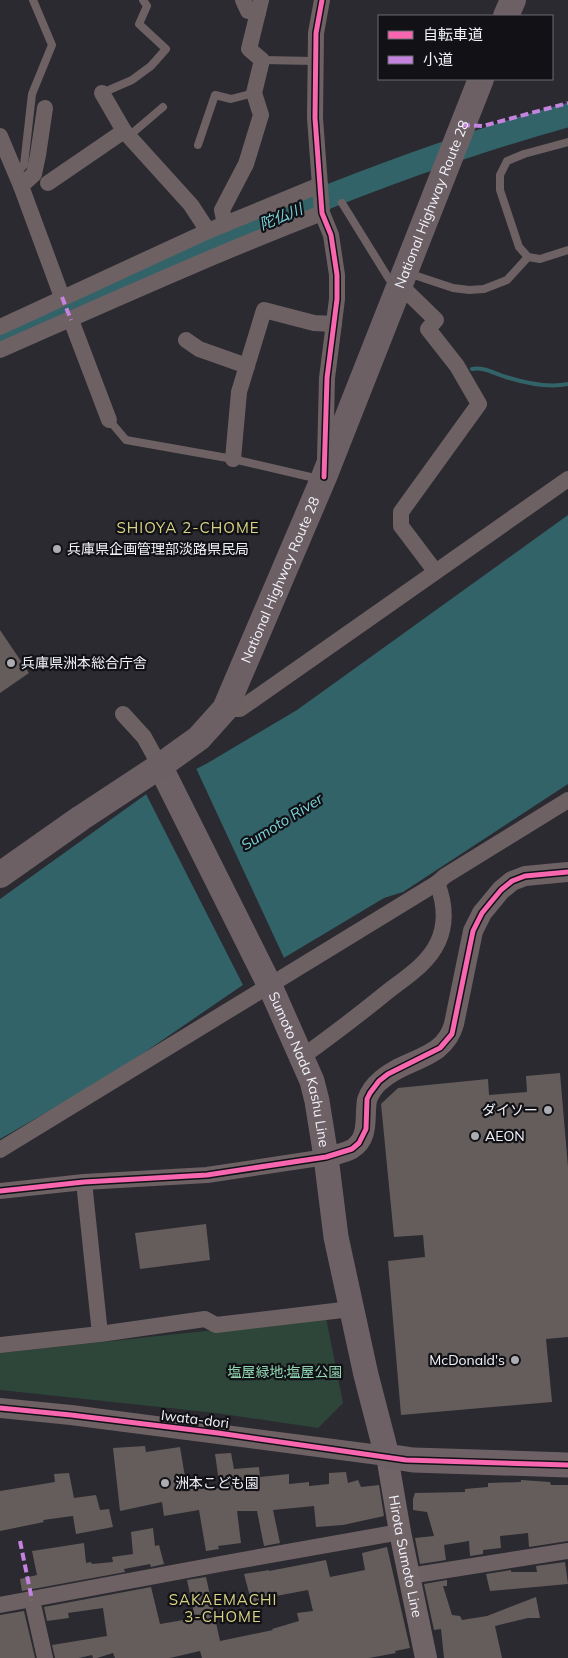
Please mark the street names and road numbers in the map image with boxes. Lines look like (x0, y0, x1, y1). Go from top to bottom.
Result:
street label: National Highway Route 28 (390, 118, 473, 291)
street label: National Highway Route 28 (237, 494, 324, 666)
street label: Sumoto Nada Kashu Line (265, 989, 333, 1148)
street label: Iwata-dori (160, 1406, 230, 1432)
street label: Hirota Sumoto Line (385, 1494, 426, 1619)

